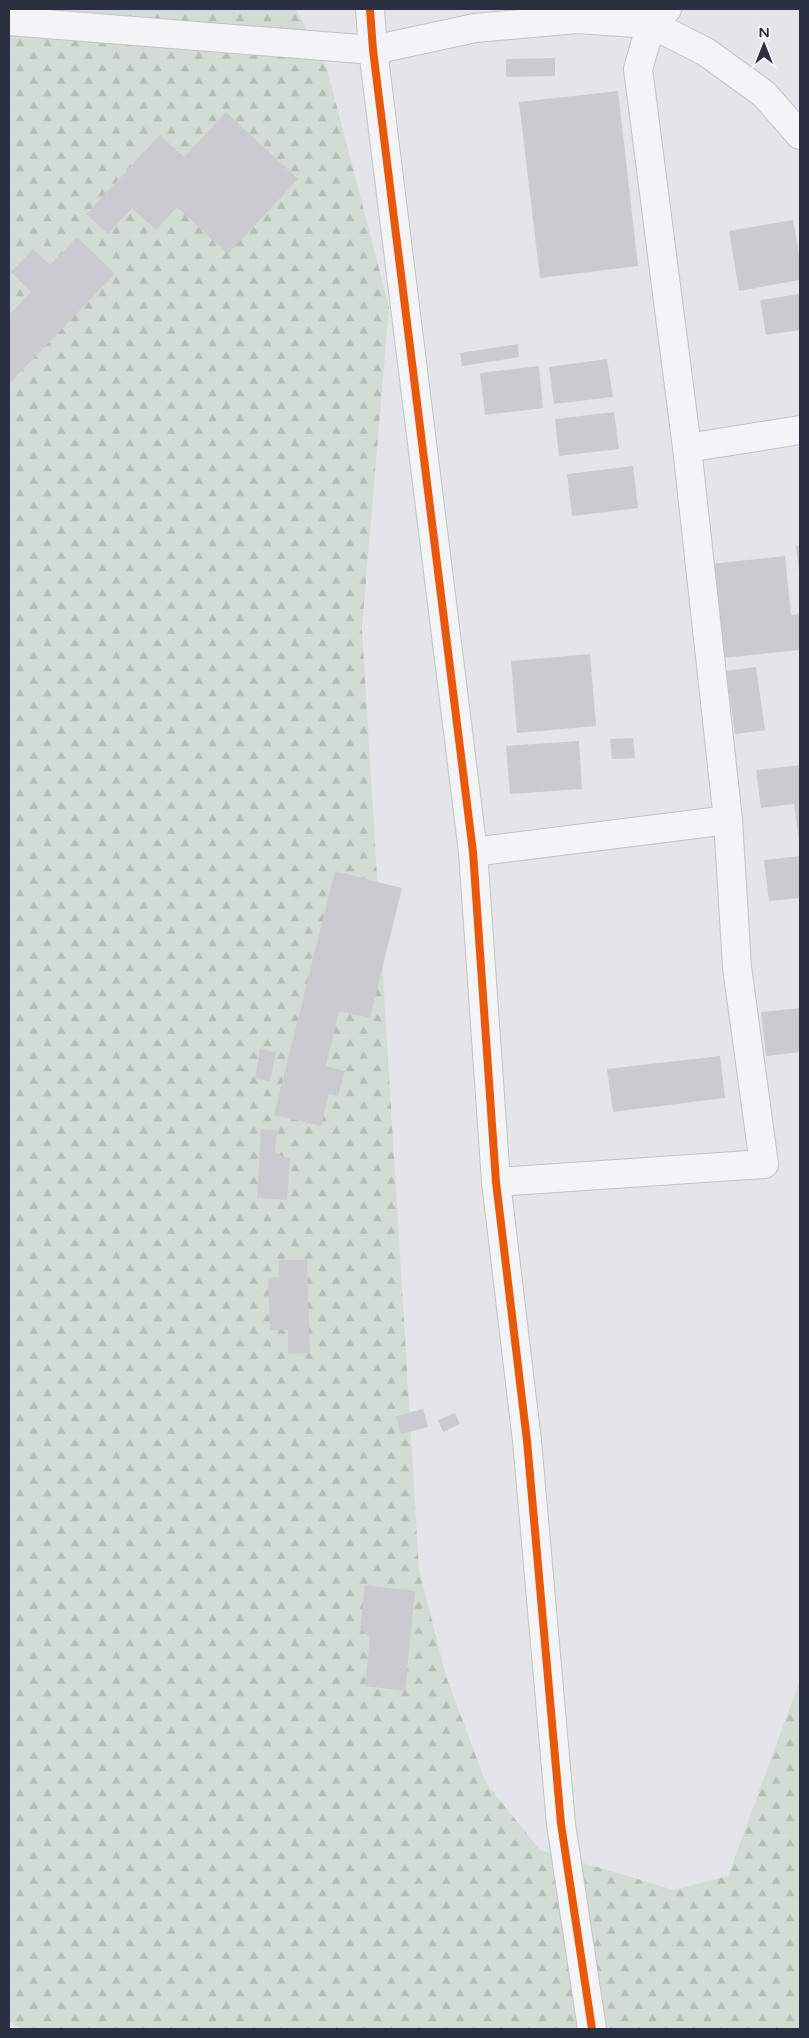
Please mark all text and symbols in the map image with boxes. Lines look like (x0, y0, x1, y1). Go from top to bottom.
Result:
north arrow (739, 20, 789, 70)
text: N (758, 24, 770, 41)

